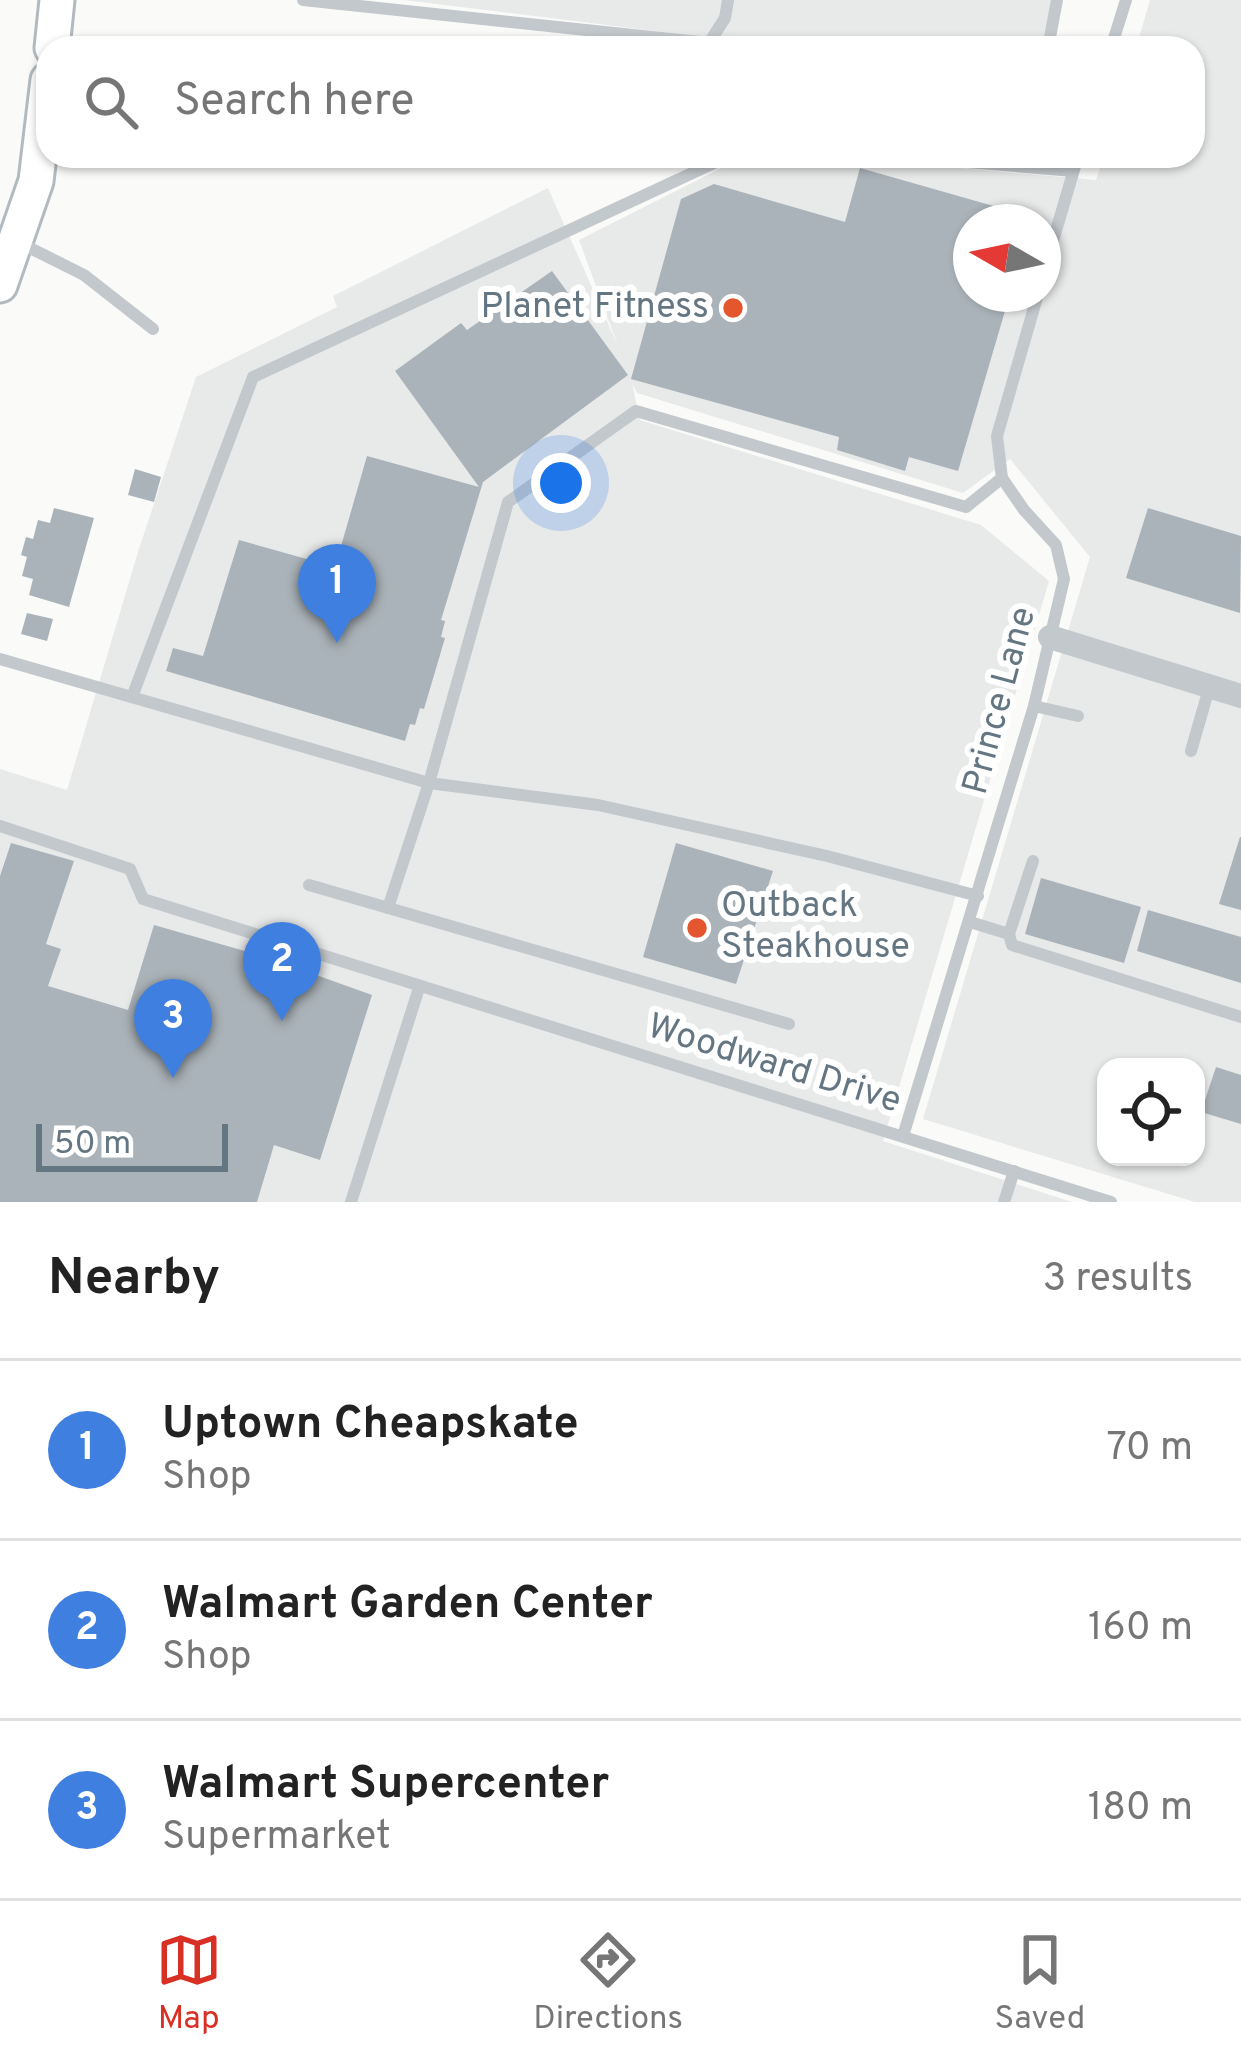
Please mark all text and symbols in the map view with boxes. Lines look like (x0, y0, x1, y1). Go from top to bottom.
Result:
search box (36, 36, 1205, 168)
icon: search (78, 69, 144, 135)
text: Search here (174, 74, 414, 131)
north arrow (953, 204, 1061, 312)
place label: Planet Fitness (480, 285, 709, 331)
marker: Planet Fitness (720, 295, 746, 321)
your location (531, 453, 591, 513)
pin: 1 (298, 544, 376, 643)
street label: Prince Lane (954, 602, 1048, 800)
place label: Outback Steakhouse (721, 884, 910, 971)
marker: Outback Steakhouse (684, 915, 710, 941)
pin: 2 (243, 922, 321, 1021)
pin: 3 (134, 979, 212, 1078)
street label: Woodward Drive (642, 1005, 906, 1125)
map controls (1097, 1058, 1205, 1166)
button: locate (1097, 1058, 1205, 1166)
scale bar (36, 1118, 228, 1171)
text: 50 m (54, 1124, 131, 1166)
text: Nearby (48, 1248, 220, 1313)
text: 3 results (1043, 1256, 1193, 1305)
text: Uptown Cheapskate (162, 1397, 579, 1454)
text: 1 (79, 1425, 95, 1474)
text: 70 m (1107, 1425, 1193, 1474)
text: Shop (162, 1454, 252, 1503)
text: Walmart Garden Center (162, 1577, 653, 1634)
text: 2 (75, 1605, 99, 1654)
text: 160 m (1088, 1605, 1193, 1654)
text: Shop (162, 1634, 252, 1683)
text: Walmart Supercenter (162, 1757, 609, 1814)
text: 3 (75, 1785, 99, 1834)
text: 180 m (1088, 1785, 1193, 1834)
text: Supermarket (162, 1814, 391, 1863)
tab: Map (156, 1927, 222, 2041)
tab: Directions (533, 1927, 683, 2041)
tab: Saved (995, 1927, 1085, 2041)

